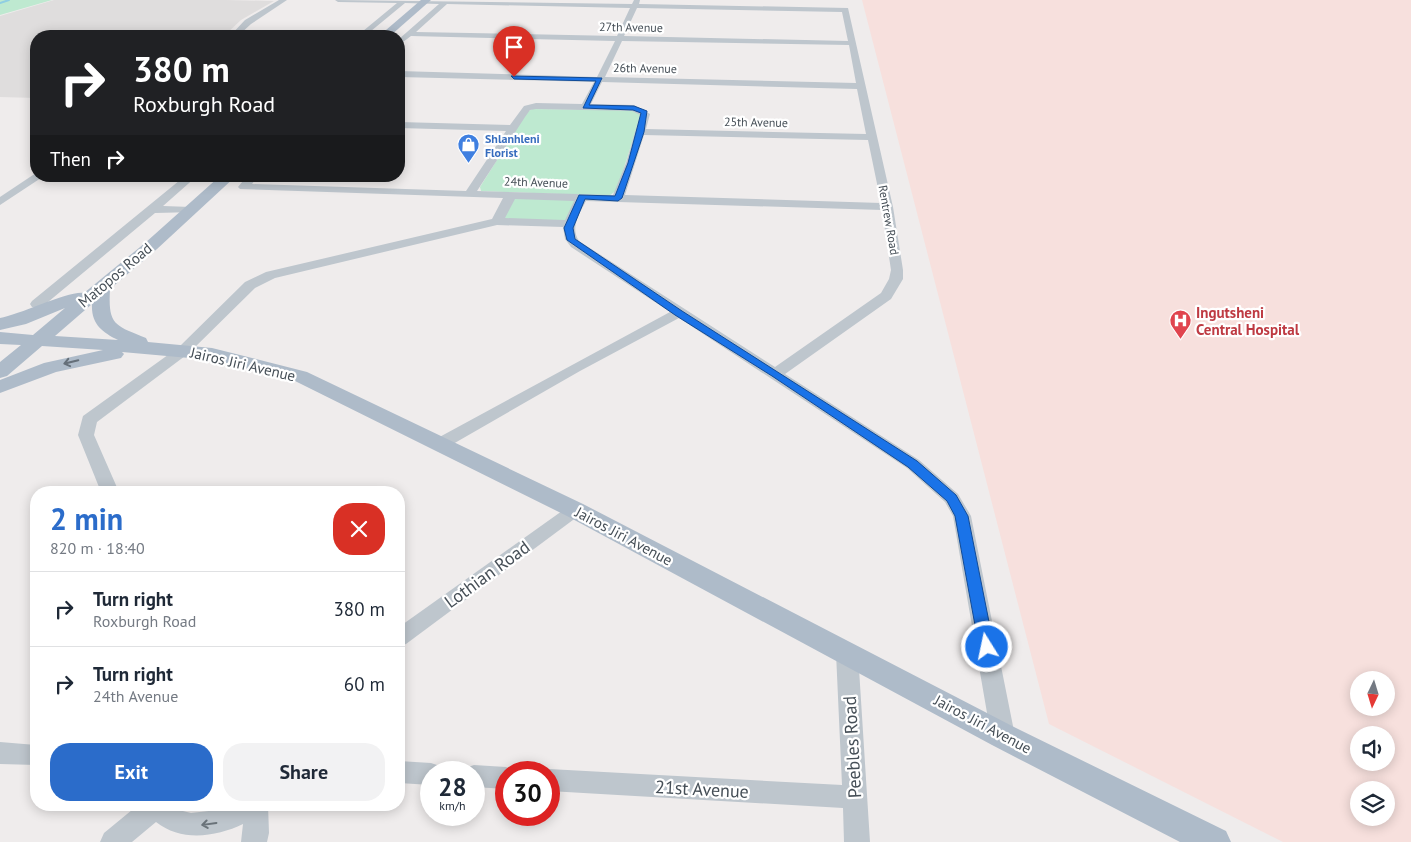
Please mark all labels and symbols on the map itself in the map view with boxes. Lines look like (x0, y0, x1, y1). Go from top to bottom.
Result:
street label: 27th Avenue (599, 19, 663, 35)
pin (493, 26, 535, 77)
street label: 26th Avenue (613, 60, 677, 76)
street label: 25th Avenue (724, 114, 788, 130)
place label: Shlanhleni Florist (485, 131, 540, 160)
shop icon: Shlanhleni Florist (457, 133, 481, 164)
street label: 24th Avenue (504, 173, 568, 191)
street label: Rentrew Road (875, 184, 903, 256)
street label: Matopos Road (74, 239, 156, 311)
place label: Ingutsheni Central Hospital (1196, 303, 1300, 339)
hospital icon: Ingutsheni Central Hospital (1168, 309, 1192, 340)
street label: Jairos Jiri Avenue (188, 342, 297, 385)
one-way arrow (64, 358, 80, 367)
street label: Jairos Jiri Avenue (571, 502, 676, 570)
street label: Lothian Road (440, 535, 534, 613)
position arrow (960, 620, 1012, 672)
north arrow (1350, 671, 1395, 716)
street label: Jairos Jiri Avenue (930, 690, 1035, 758)
street label: Peebles Road (838, 695, 866, 799)
speed limit sign: 30 (495, 761, 560, 826)
street label: 21st Avenue (655, 775, 749, 803)
one-way arrow (202, 819, 218, 829)

